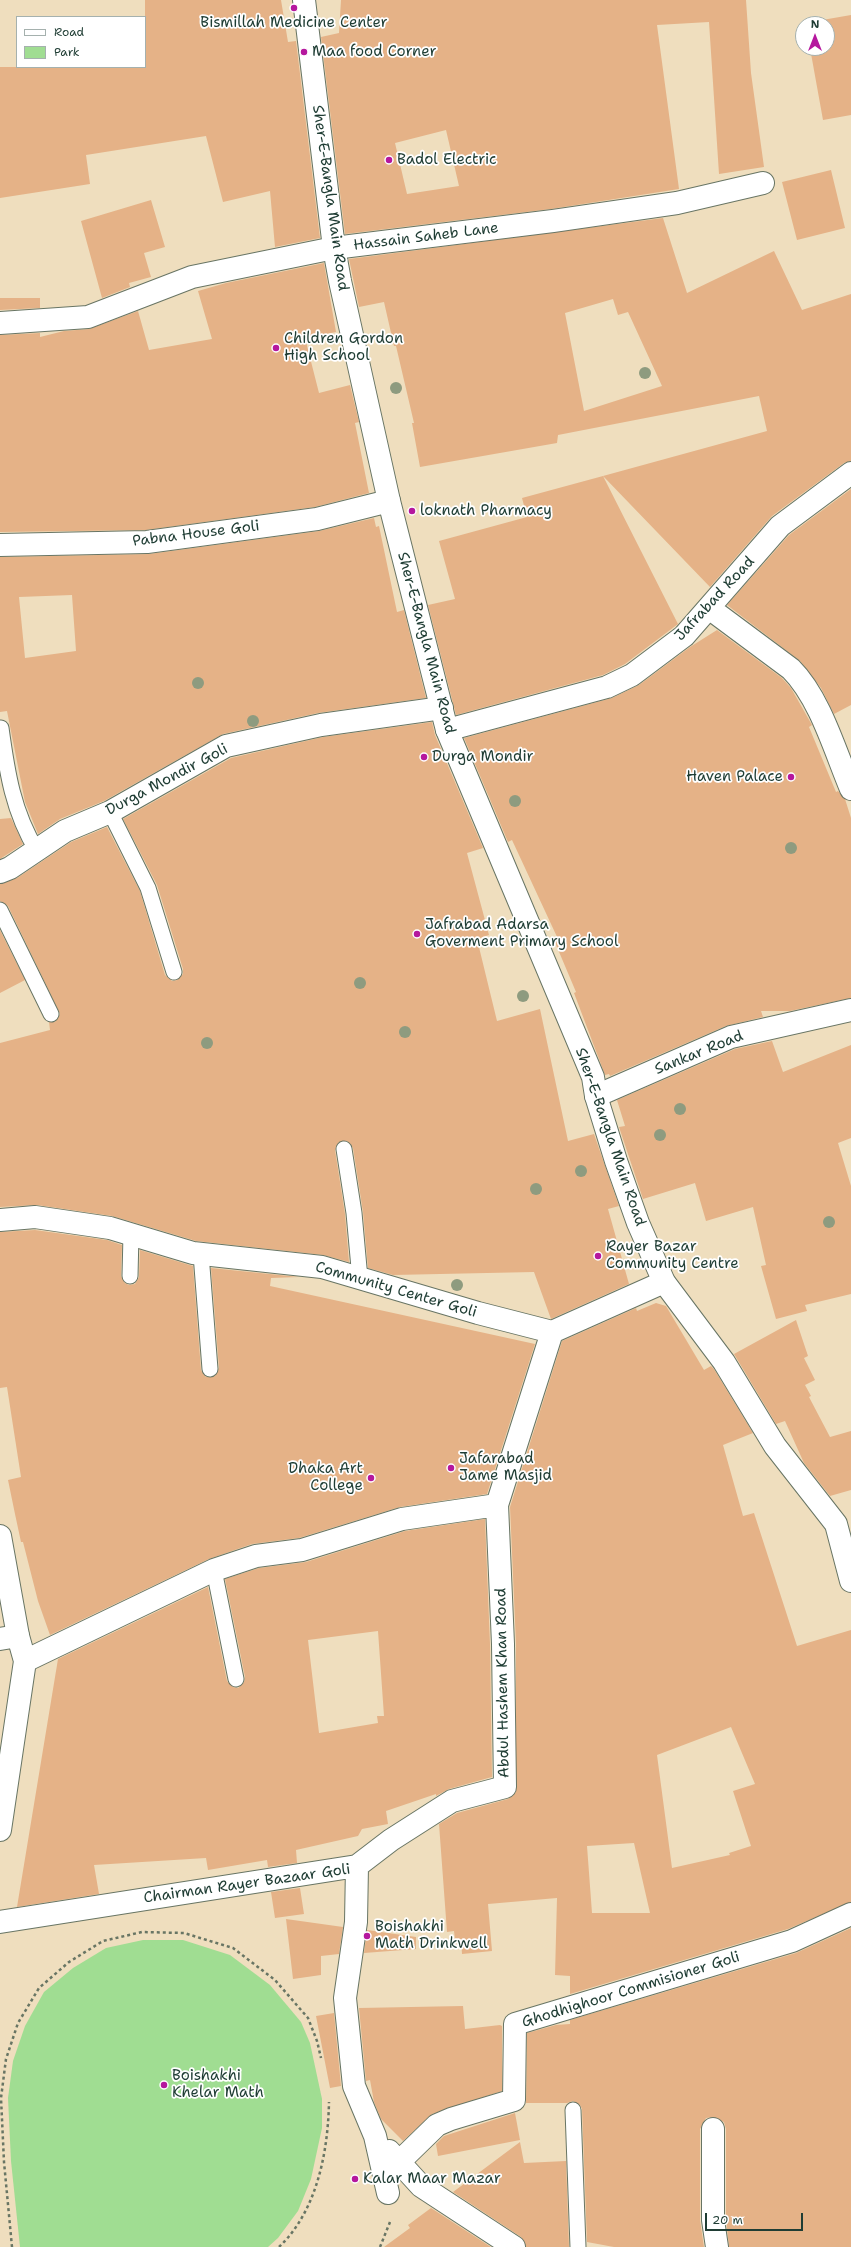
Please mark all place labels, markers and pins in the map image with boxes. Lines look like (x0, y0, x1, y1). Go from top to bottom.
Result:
marker: Bismillah Medicine Center (289, 3, 299, 13)
place label: Bismillah Medicine Center (200, 14, 388, 32)
place label: Maa food Corner (312, 43, 437, 61)
marker: Maa food Corner (299, 47, 309, 57)
place label: Badol Electric (397, 151, 496, 169)
marker: Badol Electric (384, 155, 394, 165)
place label: Children Gordon High School (284, 330, 403, 365)
marker: Children Gordon High School (271, 343, 281, 353)
place label: loknath Pharmacy (420, 502, 552, 520)
marker: loknath Pharmacy (407, 506, 417, 516)
place label: Durga Mondir (432, 748, 534, 766)
marker: Durga Mondir (419, 752, 429, 762)
place label: Haven Palace (686, 768, 783, 786)
marker: Haven Palace (786, 772, 796, 782)
place label: Jafrabad Adarsa Goverment Primary School (425, 916, 618, 951)
marker: Jafrabad Adarsa Goverment Primary School (412, 929, 422, 939)
place label: Rayer Bazar Community Centre (606, 1238, 739, 1273)
marker: Rayer Bazar Community Centre (593, 1251, 603, 1261)
place label: Jafarabad Jame Masjid (459, 1450, 552, 1485)
place label: Dhaka Art College (288, 1460, 363, 1495)
marker: Jafarabad Jame Masjid (446, 1463, 456, 1473)
marker: Dhaka Art College (366, 1473, 376, 1483)
place label: Boishakhi Math Drinkwell (375, 1918, 488, 1953)
marker: Boishakhi Math Drinkwell (362, 1931, 372, 1941)
place label: Boishakhi Khelar Math (172, 2067, 264, 2102)
marker: Boishakhi Khelar Math (159, 2080, 169, 2090)
place label: Kalar Maar Mazar (363, 2170, 501, 2188)
marker: Kalar Maar Mazar (350, 2174, 360, 2184)

